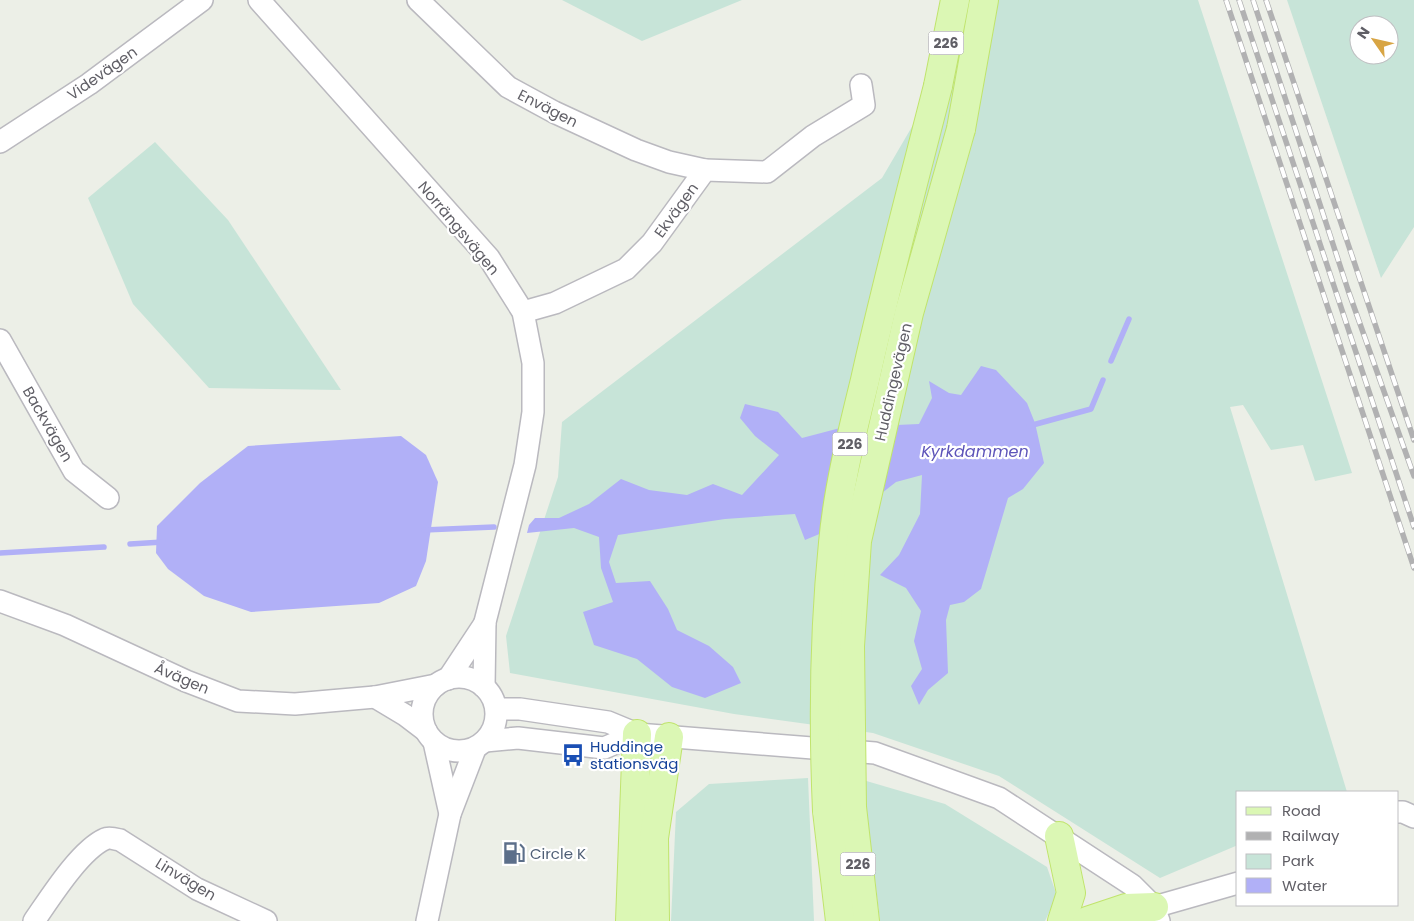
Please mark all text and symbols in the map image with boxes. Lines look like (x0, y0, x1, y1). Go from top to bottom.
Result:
north arrow (1349, 15, 1399, 65)
text: N (1352, 23, 1374, 43)
road number: 226 (928, 32, 964, 54)
street label: Videvägen (63, 41, 141, 105)
street label: Envägen (514, 84, 582, 132)
street label: Norrängsvägen (413, 177, 505, 279)
street label: Ekvägen (649, 178, 703, 242)
street label: Huddingevägen (869, 321, 917, 443)
street label: Backvägen (18, 382, 78, 466)
road number: 226 (832, 432, 868, 456)
water label: Kyrkdammen (921, 440, 1029, 463)
street label: Åvägen (151, 657, 213, 699)
place label: Huddinge stationsväg (590, 736, 678, 774)
bus stop icon: Huddinge stationsväg (560, 742, 586, 768)
legend (1236, 791, 1399, 906)
text: Road (1282, 800, 1321, 821)
text: Railway (1282, 825, 1340, 846)
fuel station icon: Circle K (501, 840, 527, 866)
place label: Circle K (530, 843, 586, 864)
text: Park (1282, 850, 1314, 871)
road number: 226 (840, 852, 876, 876)
street label: Linvägen (152, 853, 220, 905)
text: Water (1282, 875, 1328, 896)

